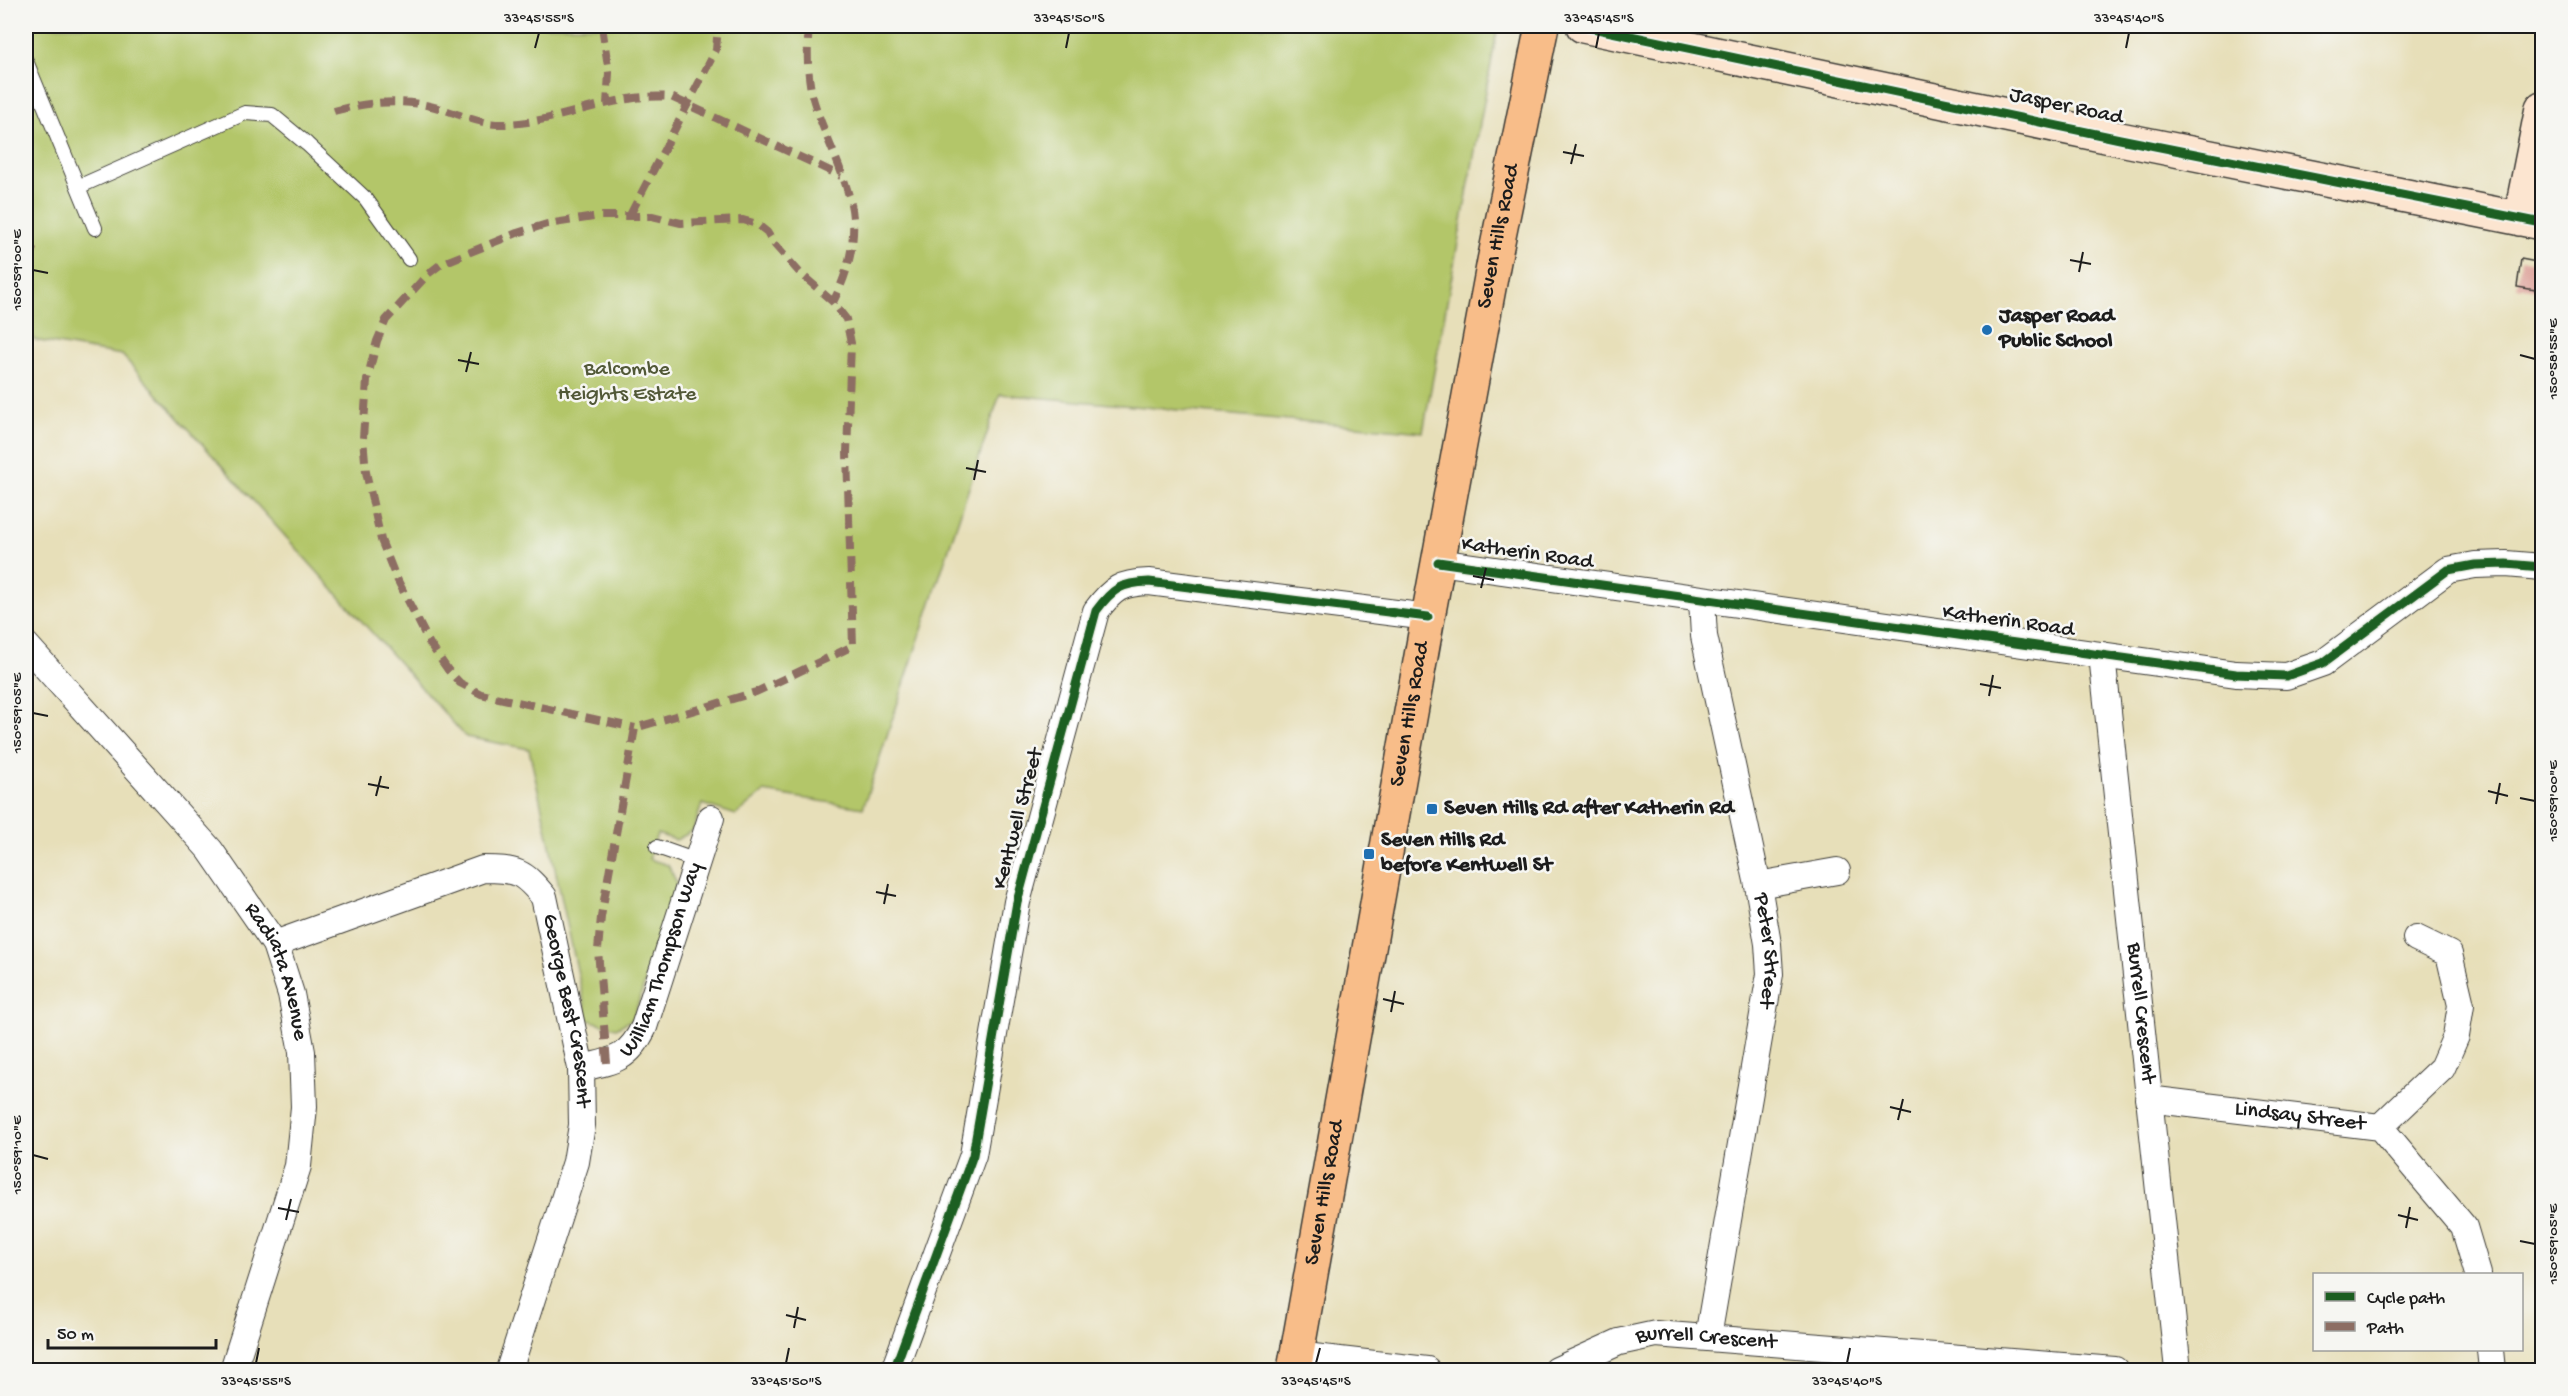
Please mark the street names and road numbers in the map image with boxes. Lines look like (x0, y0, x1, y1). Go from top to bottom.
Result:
street label: Jasper Road (2007, 82, 2127, 132)
street label: Seven Hills Road (1472, 160, 1527, 311)
street label: Katherin Road (1459, 532, 1597, 576)
street label: Katherin Road (1940, 600, 2078, 644)
street label: Seven Hills Road (1385, 638, 1437, 789)
street label: Kentwell Street (988, 744, 1051, 892)
street label: William Thompson Way (615, 859, 709, 1064)
street label: Peter Street (1746, 890, 1783, 1012)
street label: Radiata Avenue (238, 898, 313, 1043)
street label: George Best Crescent (535, 912, 595, 1109)
street label: Burrell Crescent (2120, 941, 2161, 1086)
street label: Lindsay Street (2233, 1097, 2369, 1138)
street label: Seven Hills Road (1300, 1116, 1352, 1267)
street label: Burrell Crescent (1632, 1321, 1779, 1357)

